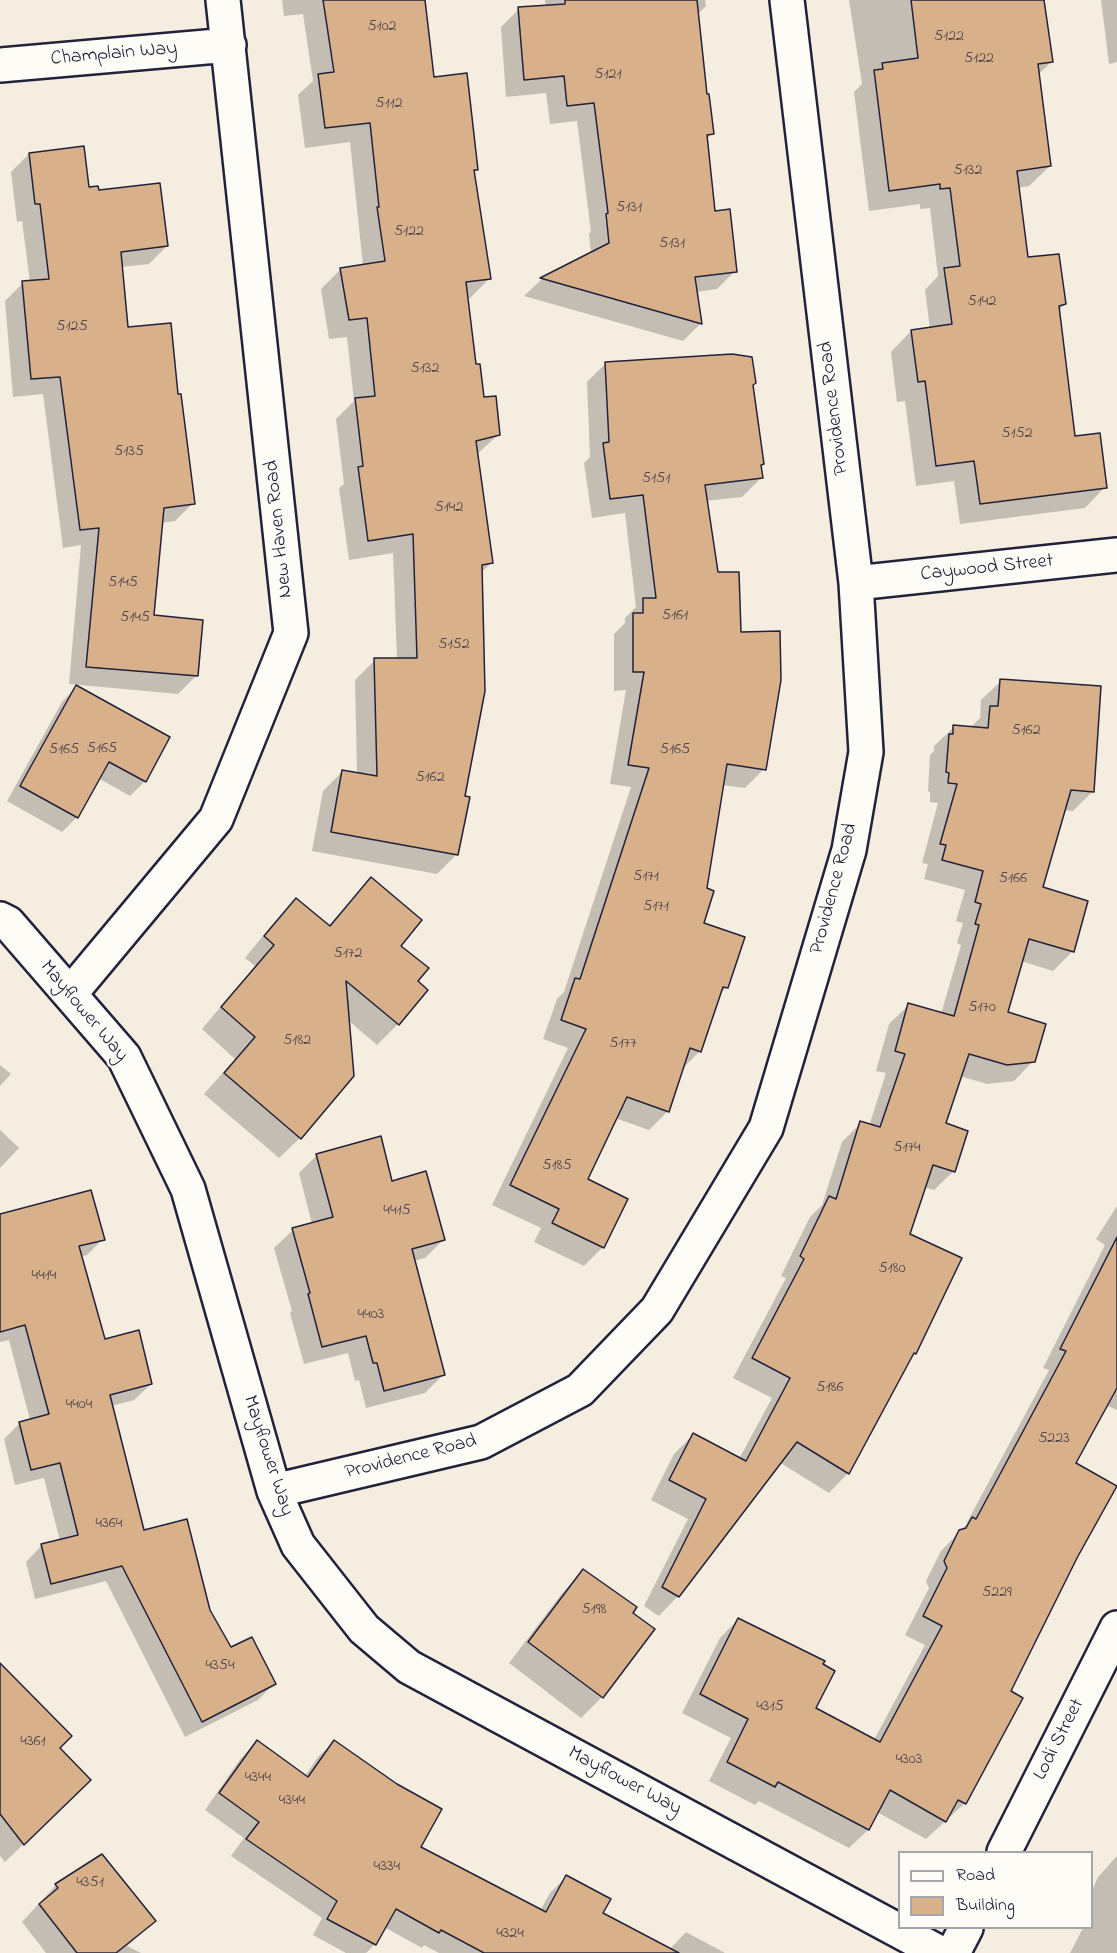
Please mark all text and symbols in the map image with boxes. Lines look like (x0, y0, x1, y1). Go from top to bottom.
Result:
house number: 5102 (367, 17, 397, 37)
house number: 5122 (934, 27, 964, 47)
street label: Champlain Way (50, 38, 178, 72)
house number: 5122 (964, 49, 994, 69)
house number: 5121 (594, 65, 622, 85)
house number: 5112 (375, 94, 403, 114)
house number: 5132 (954, 161, 982, 181)
house number: 5131 (616, 198, 642, 218)
house number: 5122 (394, 222, 424, 242)
house number: 5131 (659, 234, 685, 254)
house number: 5142 (968, 292, 996, 312)
house number: 5125 (56, 317, 88, 337)
street label: Providence Road (815, 340, 855, 476)
house number: 5132 (411, 359, 439, 379)
house number: 5152 (1001, 424, 1033, 444)
house number: 5135 (114, 442, 144, 462)
street label: New Haven Road (261, 459, 299, 599)
house number: 5151 (642, 469, 670, 489)
house number: 5142 (435, 498, 463, 518)
street label: Caywood Street (919, 550, 1055, 588)
house number: 5145 (108, 573, 138, 593)
house number: 5161 (662, 606, 688, 626)
house number: 5145 (120, 608, 150, 628)
house number: 5152 (438, 635, 470, 655)
house number: 5162 (1011, 721, 1041, 741)
house number: 5165 (87, 739, 117, 759)
house number: 5165 (49, 740, 79, 760)
house number: 5165 (660, 740, 690, 760)
house number: 5162 (415, 768, 445, 788)
street label: Providence Road (806, 821, 864, 957)
house number: 5171 (633, 867, 659, 887)
house number: 5166 (999, 869, 1027, 889)
house number: 5171 (643, 897, 669, 917)
house number: 5172 (334, 944, 362, 964)
street label: Mayflower Way (34, 956, 132, 1068)
house number: 5170 (968, 998, 996, 1018)
house number: 5182 (283, 1031, 311, 1051)
house number: 5177 (609, 1034, 637, 1054)
house number: 5174 (893, 1138, 921, 1158)
house number: 5185 (542, 1156, 572, 1176)
house number: 4415 (383, 1201, 411, 1221)
house number: 5180 (878, 1259, 906, 1279)
house number: 4414 (32, 1266, 56, 1286)
house number: 4403 (358, 1305, 384, 1325)
house number: 5186 (816, 1378, 844, 1398)
street label: Mayflower Way (236, 1393, 298, 1519)
house number: 4404 (66, 1395, 92, 1415)
house number: 5223 (1038, 1429, 1070, 1449)
street label: Providence Road (343, 1430, 479, 1486)
house number: 4364 (96, 1514, 122, 1534)
house number: 5229 (982, 1583, 1012, 1603)
house number: 5198 (581, 1600, 607, 1620)
house number: 4354 (206, 1656, 234, 1676)
street label: Lodi Street (1029, 1695, 1091, 1785)
house number: 4315 (756, 1697, 784, 1717)
house number: 4361 (20, 1732, 46, 1752)
street label: Mayflower Way (563, 1742, 685, 1822)
house number: 4303 (896, 1750, 922, 1770)
house number: 4344 (245, 1768, 271, 1788)
house number: 4344 (279, 1791, 305, 1811)
legend (898, 1851, 1093, 1929)
house number: 4334 (374, 1857, 400, 1877)
text: Road (956, 1863, 995, 1889)
house number: 4351 (76, 1873, 104, 1893)
text: Building (956, 1893, 1015, 1919)
house number: 4324 (496, 1924, 524, 1944)

